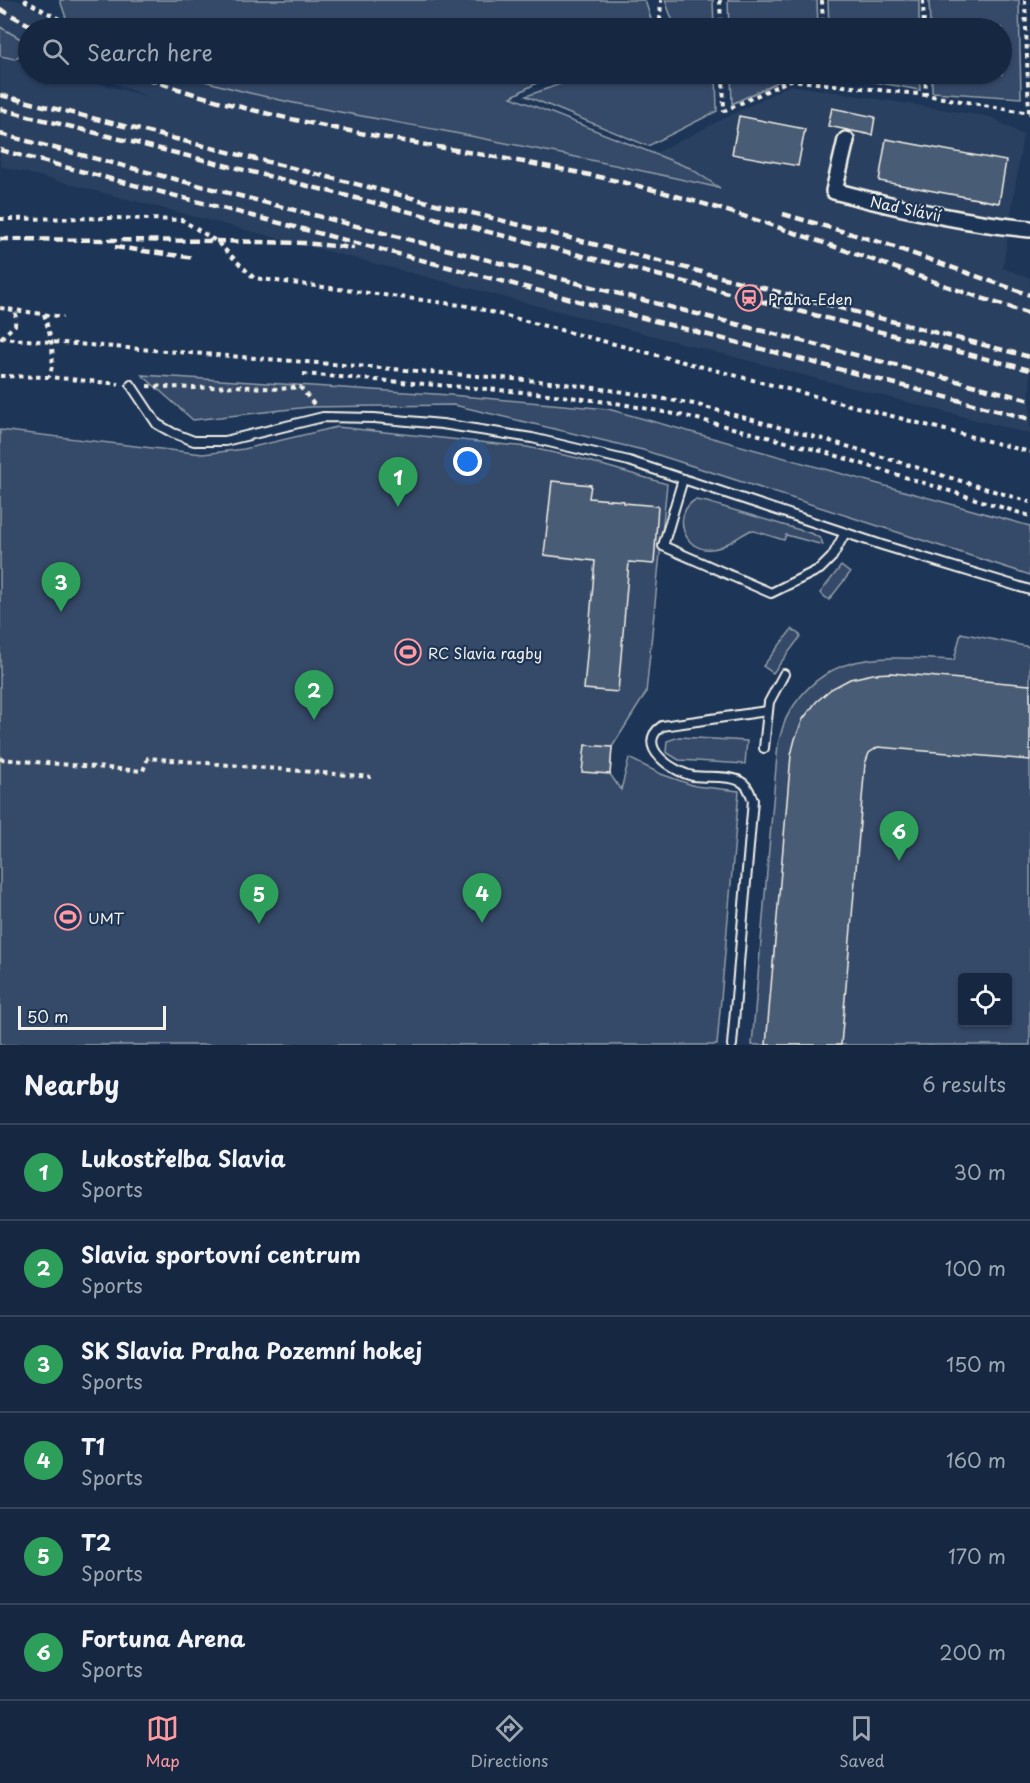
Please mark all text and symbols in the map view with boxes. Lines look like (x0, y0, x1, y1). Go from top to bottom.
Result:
search box (18, 18, 1012, 84)
icon: search (39, 35, 72, 68)
text: Search here (87, 35, 213, 68)
street label: Nad Slávií (868, 189, 945, 227)
station icon: Praha-Eden (734, 283, 764, 313)
place label: Praha-Eden (768, 287, 852, 310)
your location (453, 447, 482, 476)
pin: 1 (378, 458, 418, 507)
pin: 3 (42, 562, 80, 612)
sports icon: RC Slavia ragby (393, 637, 423, 667)
place label: RC Slavia ragby (428, 641, 542, 664)
pin: 2 (294, 670, 334, 720)
pin: 6 (880, 812, 918, 861)
pin: 5 (240, 874, 278, 924)
pin: 4 (462, 874, 502, 923)
sports icon: UMT (53, 902, 83, 932)
place label: UMT (88, 906, 125, 929)
map controls (958, 973, 1012, 1027)
button: locate (958, 973, 1012, 1027)
scale bar (18, 1003, 166, 1030)
text: 50 m (27, 1004, 68, 1028)
text: Nearby (24, 1065, 119, 1104)
text: 6 results (922, 1069, 1006, 1099)
text: Lukostřelba Slavia (81, 1141, 286, 1174)
text: 1 (39, 1157, 48, 1187)
text: 30 m (953, 1157, 1006, 1187)
text: Sports (81, 1174, 143, 1204)
text: Slavia sportovní centrum (81, 1237, 361, 1270)
text: 2 (36, 1253, 51, 1283)
text: 100 m (945, 1253, 1006, 1283)
text: Sports (81, 1270, 143, 1300)
text: SK Slavia Praha Pozemní hokej (81, 1333, 422, 1366)
text: 3 (37, 1349, 50, 1379)
text: 150 m (946, 1349, 1006, 1379)
text: Sports (81, 1366, 143, 1396)
text: T1 (81, 1429, 105, 1462)
text: 4 (37, 1445, 50, 1475)
text: 160 m (946, 1445, 1006, 1475)
text: Sports (81, 1462, 143, 1492)
text: T2 (81, 1525, 111, 1558)
text: 5 (37, 1541, 50, 1571)
text: 170 m (948, 1541, 1006, 1571)
text: Sports (81, 1558, 143, 1588)
text: Fortuna Arena (81, 1621, 245, 1654)
text: 6 (36, 1637, 51, 1667)
text: 200 m (939, 1637, 1006, 1667)
text: Sports (81, 1654, 143, 1684)
tab: Map (145, 1712, 180, 1772)
tab: Directions (470, 1712, 548, 1772)
tab: Saved (839, 1712, 885, 1772)

